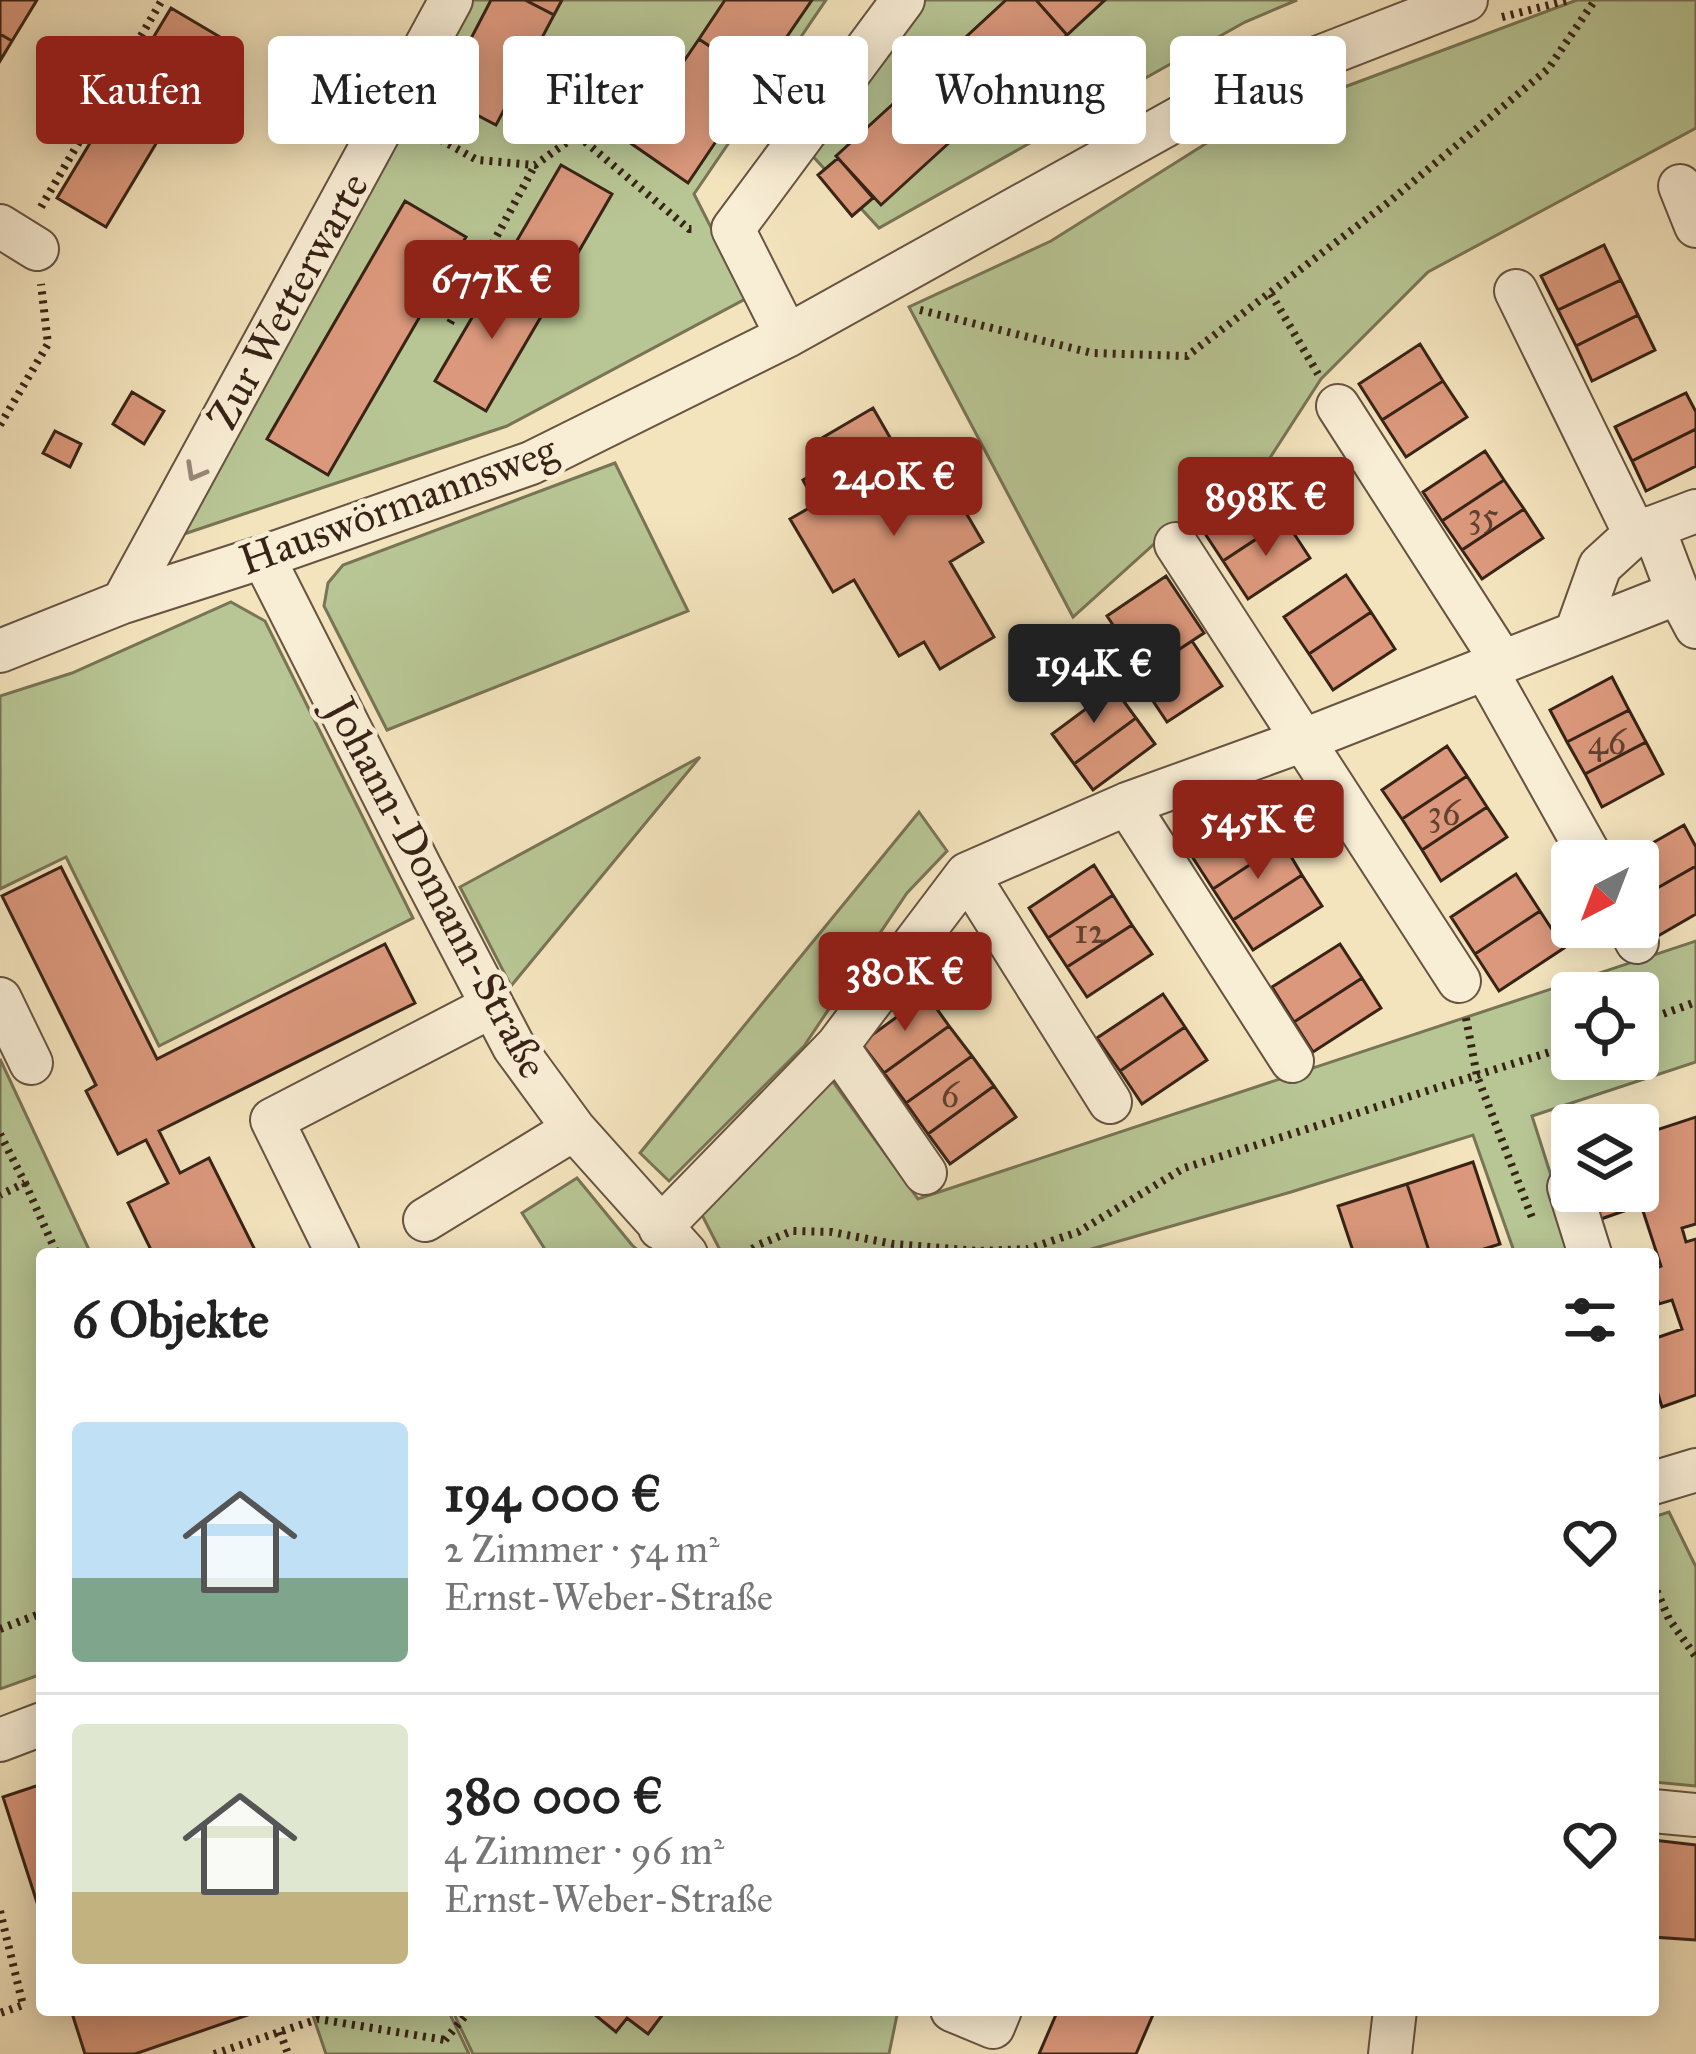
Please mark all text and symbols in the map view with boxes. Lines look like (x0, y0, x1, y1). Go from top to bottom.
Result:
chip: Kaufen (36, 36, 244, 144)
chip: Mieten (268, 36, 479, 144)
chip: Filter (503, 36, 685, 144)
chip: Neu (709, 36, 868, 144)
chip: Wohnung (892, 36, 1146, 144)
chip: Haus (1170, 36, 1346, 144)
street label: Zur Wetterwarte (196, 164, 380, 438)
pin: 677K € (394, 240, 590, 342)
text: 677K € (431, 255, 553, 303)
street label: Hauswörmannsweg (232, 423, 564, 587)
pin: 240K € (796, 437, 992, 539)
text: 240K € (832, 452, 956, 500)
pin: 898K € (1168, 457, 1364, 559)
one-way arrow (186, 459, 209, 480)
text: 898K € (1205, 472, 1327, 520)
house number: 35 (1467, 493, 1499, 537)
pin: 194K € (996, 624, 1192, 726)
text: 194K € (1035, 639, 1153, 687)
street label: Johann-Domann-Straße (313, 685, 559, 1087)
house number: 46 (1588, 720, 1628, 764)
pin: 545K € (1160, 780, 1356, 882)
house number: 36 (1428, 791, 1462, 835)
text: 545K € (1200, 795, 1316, 843)
north arrow (1551, 840, 1659, 948)
map controls (1551, 840, 1659, 1212)
house number: 12 (1074, 909, 1106, 953)
pin: 380K € (807, 932, 1003, 1034)
text: 380K € (846, 947, 964, 995)
button: locate (1551, 972, 1659, 1080)
house number: 6 (941, 1073, 961, 1117)
button: layers (1551, 1104, 1659, 1212)
icon: filters (1557, 1287, 1623, 1353)
text: 6 Objekte (72, 1289, 269, 1351)
text: 194 000 € (444, 1463, 662, 1525)
icon: home (168, 1470, 312, 1614)
icon: heart (1557, 1509, 1623, 1575)
text: 2 Zimmer · 54 m² (444, 1525, 720, 1573)
text: Ernst-Weber-Straße (444, 1573, 773, 1621)
text: 380 000 € (444, 1765, 663, 1827)
icon: home (168, 1772, 312, 1916)
icon: heart (1557, 1811, 1623, 1877)
text: 4 Zimmer · 96 m² (444, 1827, 724, 1875)
text: Ernst-Weber-Straße (444, 1875, 773, 1923)

